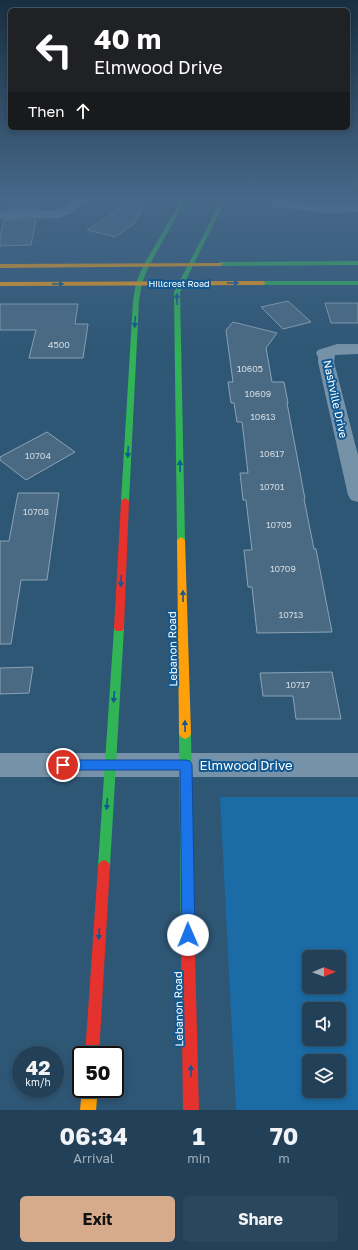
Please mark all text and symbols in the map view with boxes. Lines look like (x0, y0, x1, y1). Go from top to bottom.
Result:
text: 40 m (94, 22, 161, 55)
icon: left (28, 24, 80, 76)
text: Elmwood Drive (94, 56, 223, 78)
icon: ahead (72, 100, 94, 122)
text: Then (28, 102, 64, 120)
street label: Hillcrest Road (148, 278, 210, 289)
one-way arrow (227, 280, 240, 286)
one-way arrow (52, 281, 65, 287)
one-way arrow (174, 292, 180, 305)
one-way arrow (131, 316, 138, 328)
house number: 4500 (48, 339, 70, 350)
street label: Nashville Drive (321, 359, 351, 439)
house number: 10605 (237, 363, 263, 374)
house number: 10609 (245, 388, 271, 399)
house number: 10613 (250, 411, 276, 422)
one-way arrow (124, 445, 131, 458)
house number: 10617 (260, 448, 284, 459)
house number: 10704 (25, 450, 51, 461)
one-way arrow (177, 459, 183, 472)
house number: 10701 (260, 481, 285, 492)
house number: 10708 (23, 506, 49, 517)
house number: 10705 (266, 519, 292, 530)
house number: 10709 (270, 563, 296, 574)
one-way arrow (117, 575, 124, 587)
one-way arrow (179, 590, 186, 602)
house number: 10713 (279, 609, 303, 620)
street label: Lebanon Road (165, 611, 179, 687)
house number: 10717 (286, 679, 310, 690)
one-way arrow (111, 691, 117, 704)
one-way arrow (182, 719, 188, 732)
pin (46, 748, 80, 782)
icon: arrive (52, 754, 74, 776)
street label: Elmwood Drive (200, 757, 292, 773)
one-way arrow (104, 798, 111, 810)
position arrow (167, 914, 209, 956)
one-way arrow (96, 928, 103, 940)
north arrow (302, 950, 346, 994)
map controls (302, 950, 346, 1098)
street label: Lebanon Road (171, 971, 185, 1047)
button: sound (302, 1002, 346, 1046)
speed limit sign: 50 (72, 1046, 124, 1098)
button: layers (302, 1054, 346, 1098)
text: 42 (26, 1055, 50, 1079)
one-way arrow (187, 1065, 194, 1077)
text: km/h (25, 1076, 51, 1088)
text: 06:34 (60, 1121, 128, 1150)
text: 1 (193, 1121, 205, 1150)
text: 70 (270, 1121, 298, 1150)
text: Arrival (73, 1150, 114, 1166)
text: min (187, 1150, 210, 1166)
text: m (278, 1150, 290, 1166)
button: Exit (20, 1196, 175, 1242)
button: Share (183, 1196, 338, 1242)

